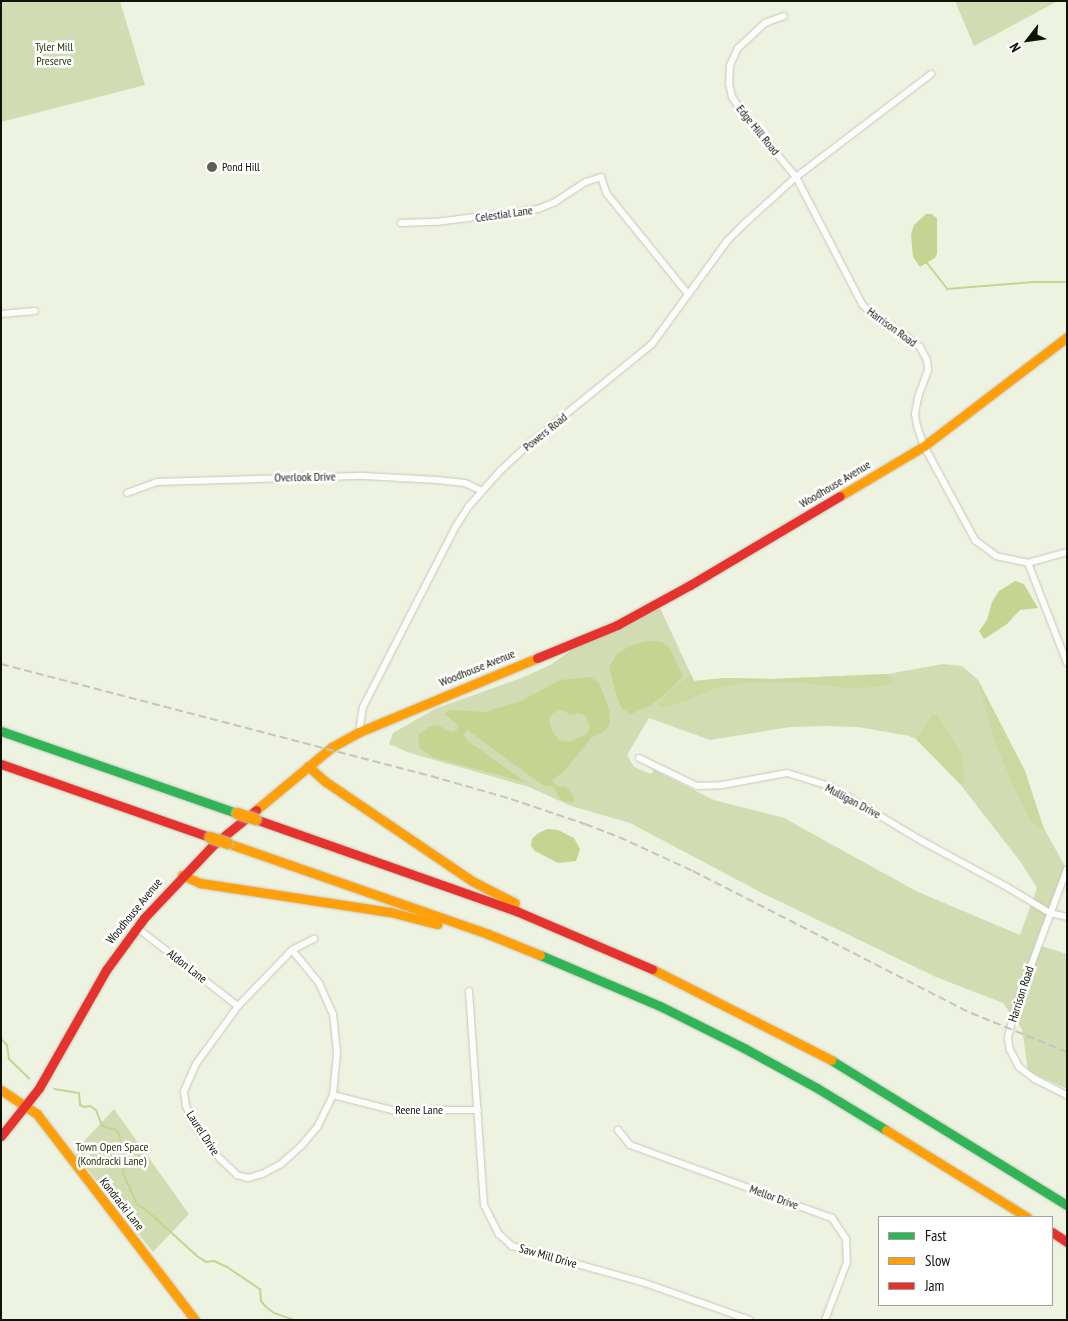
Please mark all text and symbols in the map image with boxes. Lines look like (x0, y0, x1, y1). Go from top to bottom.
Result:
north arrow (1003, 15, 1053, 65)
park label: Tyler Mill Preserve (35, 40, 73, 68)
text: N (1005, 40, 1025, 55)
street label: Edge Hill Road (733, 102, 783, 158)
place label: Pond Hill (222, 160, 260, 174)
marker: Pond Hill (206, 161, 218, 173)
street label: Celestial Lane (474, 203, 534, 225)
street label: Harrison Road (864, 304, 920, 350)
street label: Powers Road (520, 410, 570, 454)
street label: Woodhouse Avenue (797, 457, 873, 511)
street label: Overlook Drive (274, 469, 336, 485)
street label: Woodhouse Avenue (437, 646, 517, 690)
street label: Mulligan Drive (823, 780, 883, 822)
street label: Woodhouse Avenue (103, 875, 165, 947)
street label: Aldon Lane (164, 946, 210, 986)
street label: Harrison Road (1005, 964, 1037, 1024)
street label: Reene Lane (395, 1103, 443, 1117)
street label: Laurel Drive (183, 1108, 223, 1158)
park label: Town Open Space (Kondracki Lane) (76, 1140, 148, 1168)
street label: Kondracki Lane (97, 1175, 147, 1233)
street label: Mellor Drive (748, 1182, 800, 1212)
legend (878, 1216, 1053, 1306)
text: Fast (925, 1226, 946, 1245)
street label: Saw Mill Drive (517, 1241, 579, 1271)
text: Slow (925, 1251, 950, 1270)
text: Jam (925, 1276, 944, 1295)

